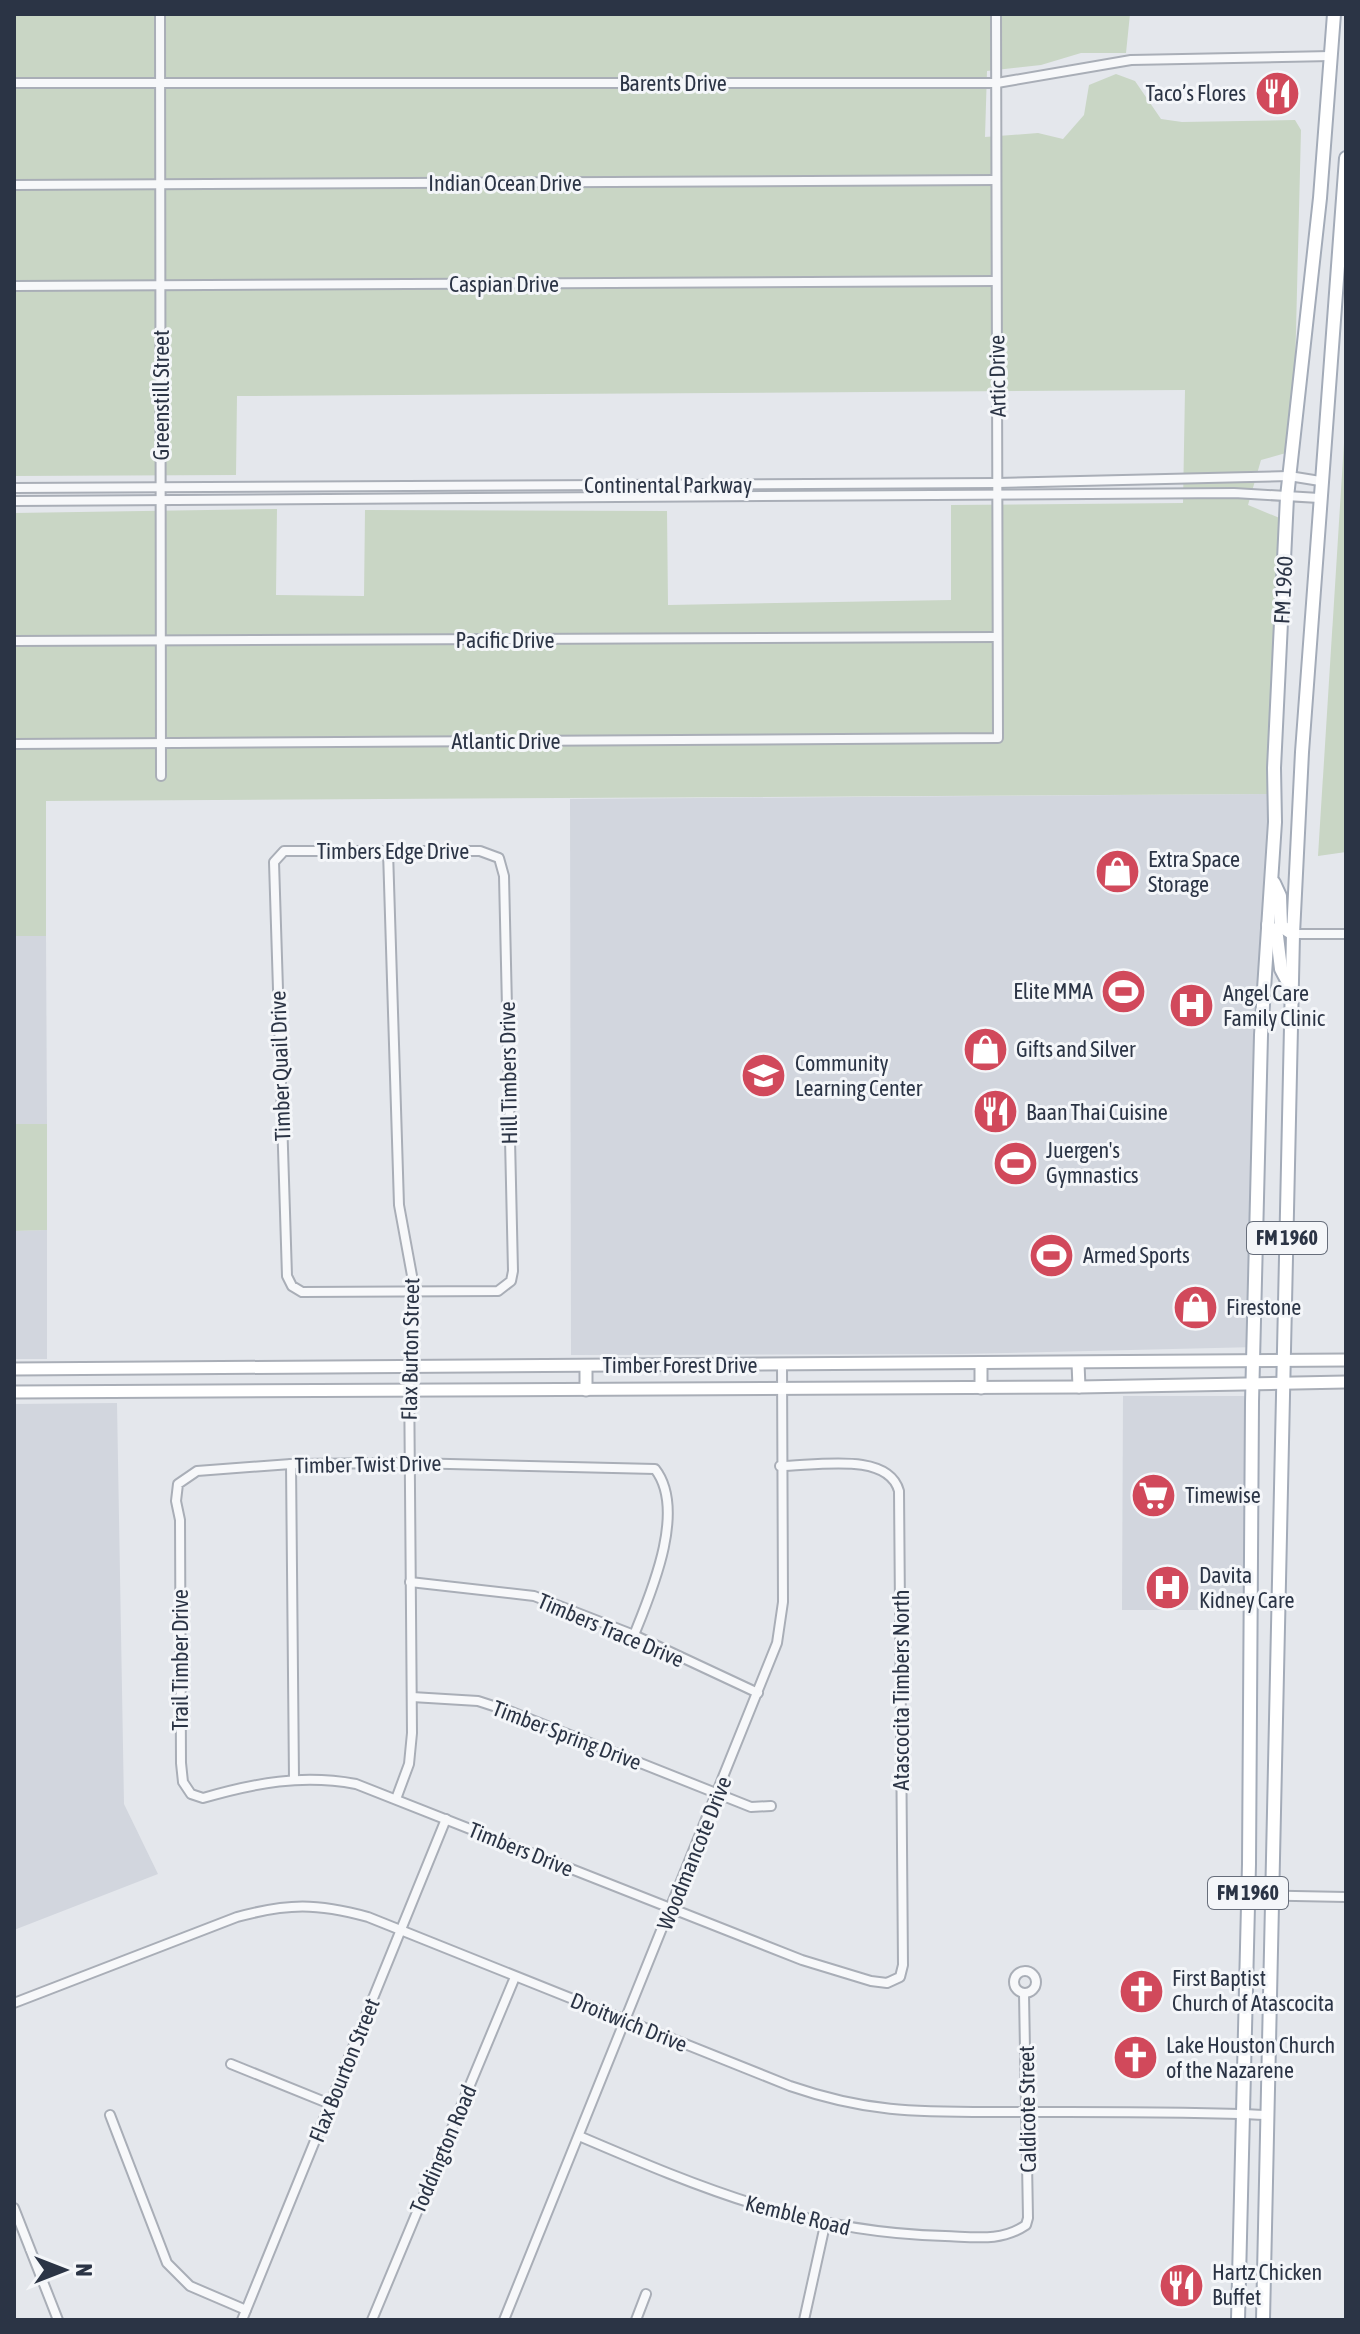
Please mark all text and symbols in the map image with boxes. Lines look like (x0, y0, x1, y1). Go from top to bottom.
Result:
restaurant icon: Taco’s Flores (1253, 69, 1301, 117)
street label: Barents Drive (619, 70, 727, 96)
place label: Taco’s Flores (1146, 80, 1246, 106)
street label: Indian Ocean Drive (428, 170, 582, 196)
street label: Caspian Drive (449, 271, 559, 297)
street label: Greenstill Street (148, 330, 174, 460)
street label: Artic Drive (983, 335, 1011, 417)
street label: Continental Parkway (584, 472, 752, 498)
street label: FM 1960 (1268, 555, 1298, 625)
street label: Pacific Drive (456, 627, 554, 653)
street label: Atlantic Drive (451, 728, 561, 754)
street label: Timbers Edge Drive (317, 838, 469, 864)
place label: Extra Space Storage (1148, 846, 1240, 897)
shop icon: Extra Space Storage (1093, 848, 1141, 896)
sports icon: Elite MMA (1100, 967, 1148, 1015)
place label: Elite MMA (1013, 978, 1093, 1004)
place label: Angel Care Family Clinic (1223, 980, 1326, 1031)
hospital icon: Angel Care Family Clinic (1168, 982, 1216, 1030)
street label: Timber Quail Drive (264, 990, 296, 1142)
street label: Hill Timbers Drive (494, 1001, 522, 1145)
shop icon: Gifts and Silver (961, 1025, 1009, 1073)
place label: Gifts and Silver (1016, 1036, 1136, 1062)
place label: Community Learning Center (795, 1050, 923, 1101)
school or university icon: Community Learning Center (740, 1052, 788, 1100)
restaurant icon: Baan Thai Cuisine (971, 1088, 1019, 1136)
place label: Baan Thai Cuisine (1026, 1099, 1168, 1125)
place label: Juergen's Gymnastics (1046, 1137, 1139, 1188)
sports icon: Juergen's Gymnastics (991, 1139, 1039, 1187)
road number: FM 1960 (1247, 1222, 1327, 1254)
sports icon: Armed Sports (1028, 1231, 1076, 1279)
place label: Armed Sports (1083, 1242, 1190, 1268)
street label: Flax Burton Street (396, 1278, 424, 1420)
shop icon: Firestone (1171, 1283, 1219, 1331)
place label: Firestone (1226, 1294, 1301, 1320)
street label: Timber Forest Drive (602, 1352, 758, 1378)
street label: Timber Twist Drive (294, 1450, 442, 1478)
supermarket icon: Timewise (1130, 1471, 1178, 1519)
place label: Timewise (1185, 1482, 1261, 1508)
place label: Davita Kidney Care (1199, 1562, 1294, 1613)
hospital icon: Davita Kidney Care (1144, 1564, 1192, 1612)
street label: Timbers Trace Drive (534, 1588, 688, 1672)
street label: Trail Timber Drive (167, 1589, 193, 1731)
street label: Atascocita Timbers North (888, 1590, 914, 1790)
street label: Timber Spring Drive (489, 1695, 645, 1775)
street label: Woodmancote Drive (651, 1772, 737, 1934)
street label: Timbers Drive (465, 1816, 577, 1882)
road number: FM 1960 (1208, 1877, 1288, 1909)
place label: First Baptist Church of Atascocita (1172, 1965, 1334, 2016)
church icon: First Baptist Church of Atascocita (1117, 1967, 1165, 2015)
street label: Droitwich Drive (567, 1987, 691, 2057)
street label: Flax Bourton Street (303, 1994, 385, 2146)
place label: Lake Houston Church of the Nazarene (1166, 2032, 1335, 2083)
church icon: Lake Houston Church of the Nazarene (1111, 2034, 1159, 2082)
street label: Caldicote Street (1013, 2045, 1041, 2173)
street label: Toddington Road (404, 2081, 482, 2217)
street label: Kemble Road (743, 2189, 853, 2241)
north arrow (24, 2230, 104, 2310)
place label: Hartz Chicken Buffet (1212, 2259, 1322, 2310)
restaurant icon: Hartz Chicken Buffet (1157, 2261, 1205, 2309)
text: N (71, 2264, 97, 2276)

